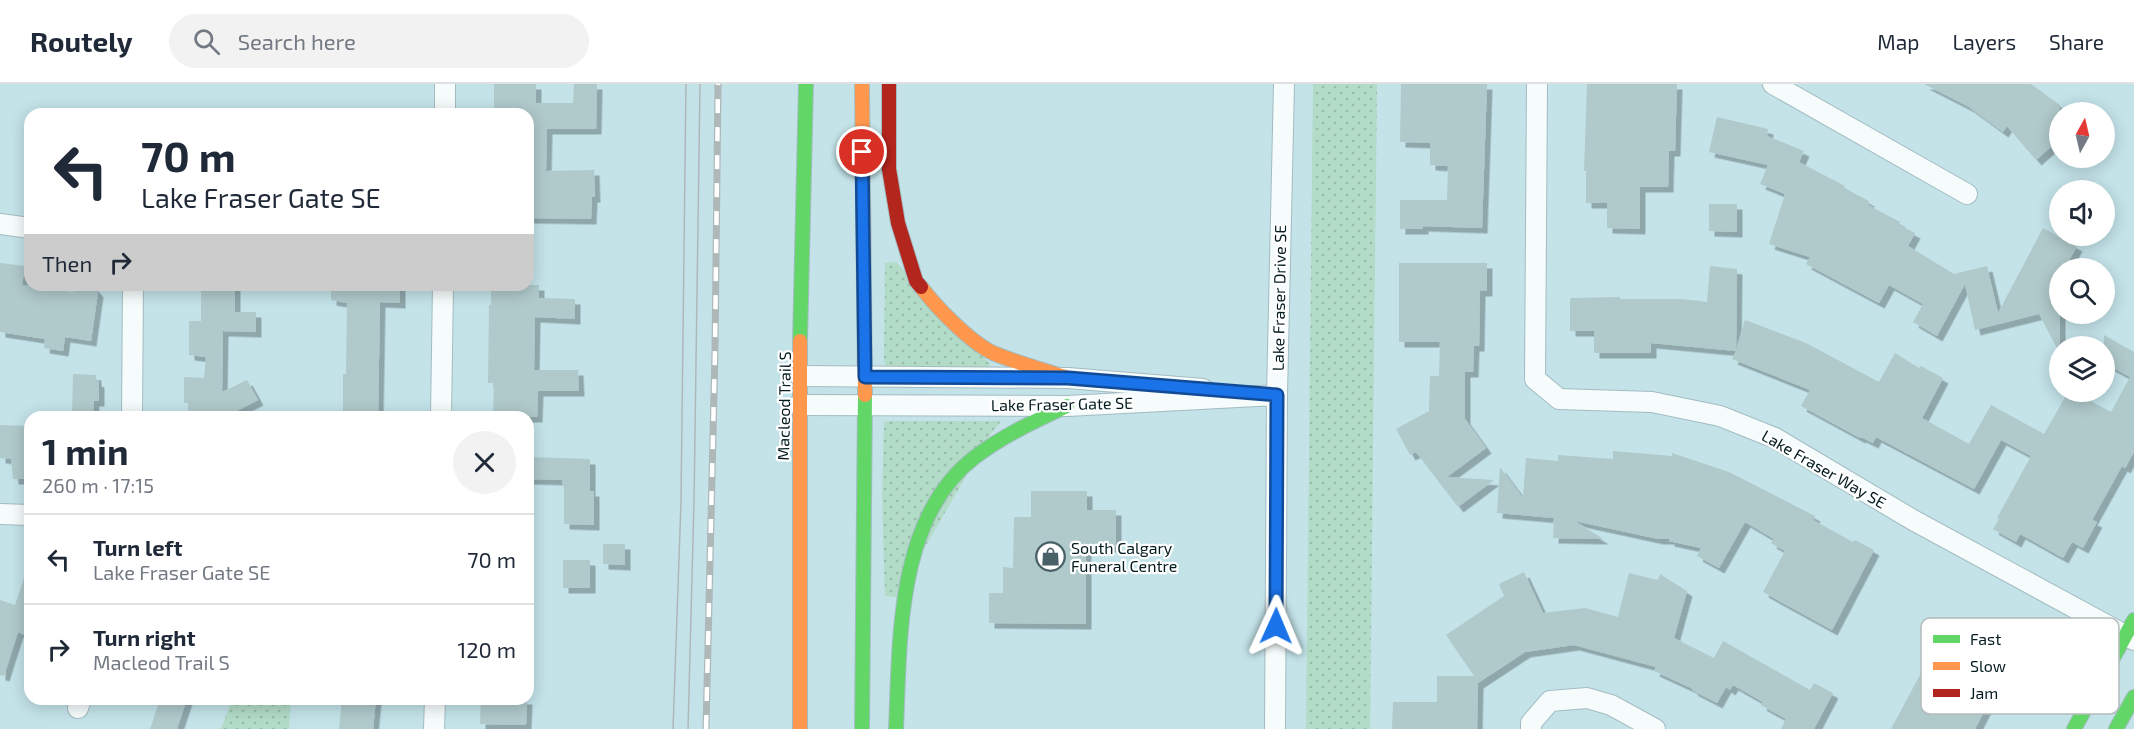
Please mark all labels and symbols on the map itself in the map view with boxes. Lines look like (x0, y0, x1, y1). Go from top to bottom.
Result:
north arrow (2049, 102, 2115, 168)
pin (836, 126, 887, 177)
street label: Lake Fraser Drive SE (1268, 225, 1289, 371)
street label: Macleod Trail S (773, 351, 794, 461)
street label: Lake Fraser Gate SE (991, 393, 1133, 414)
street label: Lake Fraser Way SE (1759, 425, 1890, 512)
place label: South Calgary Funeral Centre (1071, 538, 1177, 575)
shop icon: South Calgary Funeral Centre (1034, 541, 1066, 573)
position arrow (1244, 594, 1308, 658)
legend (1921, 618, 2119, 714)
text: Fast (1970, 629, 2001, 648)
text: Slow (1970, 656, 2006, 675)
text: Jam (1970, 683, 1998, 702)

